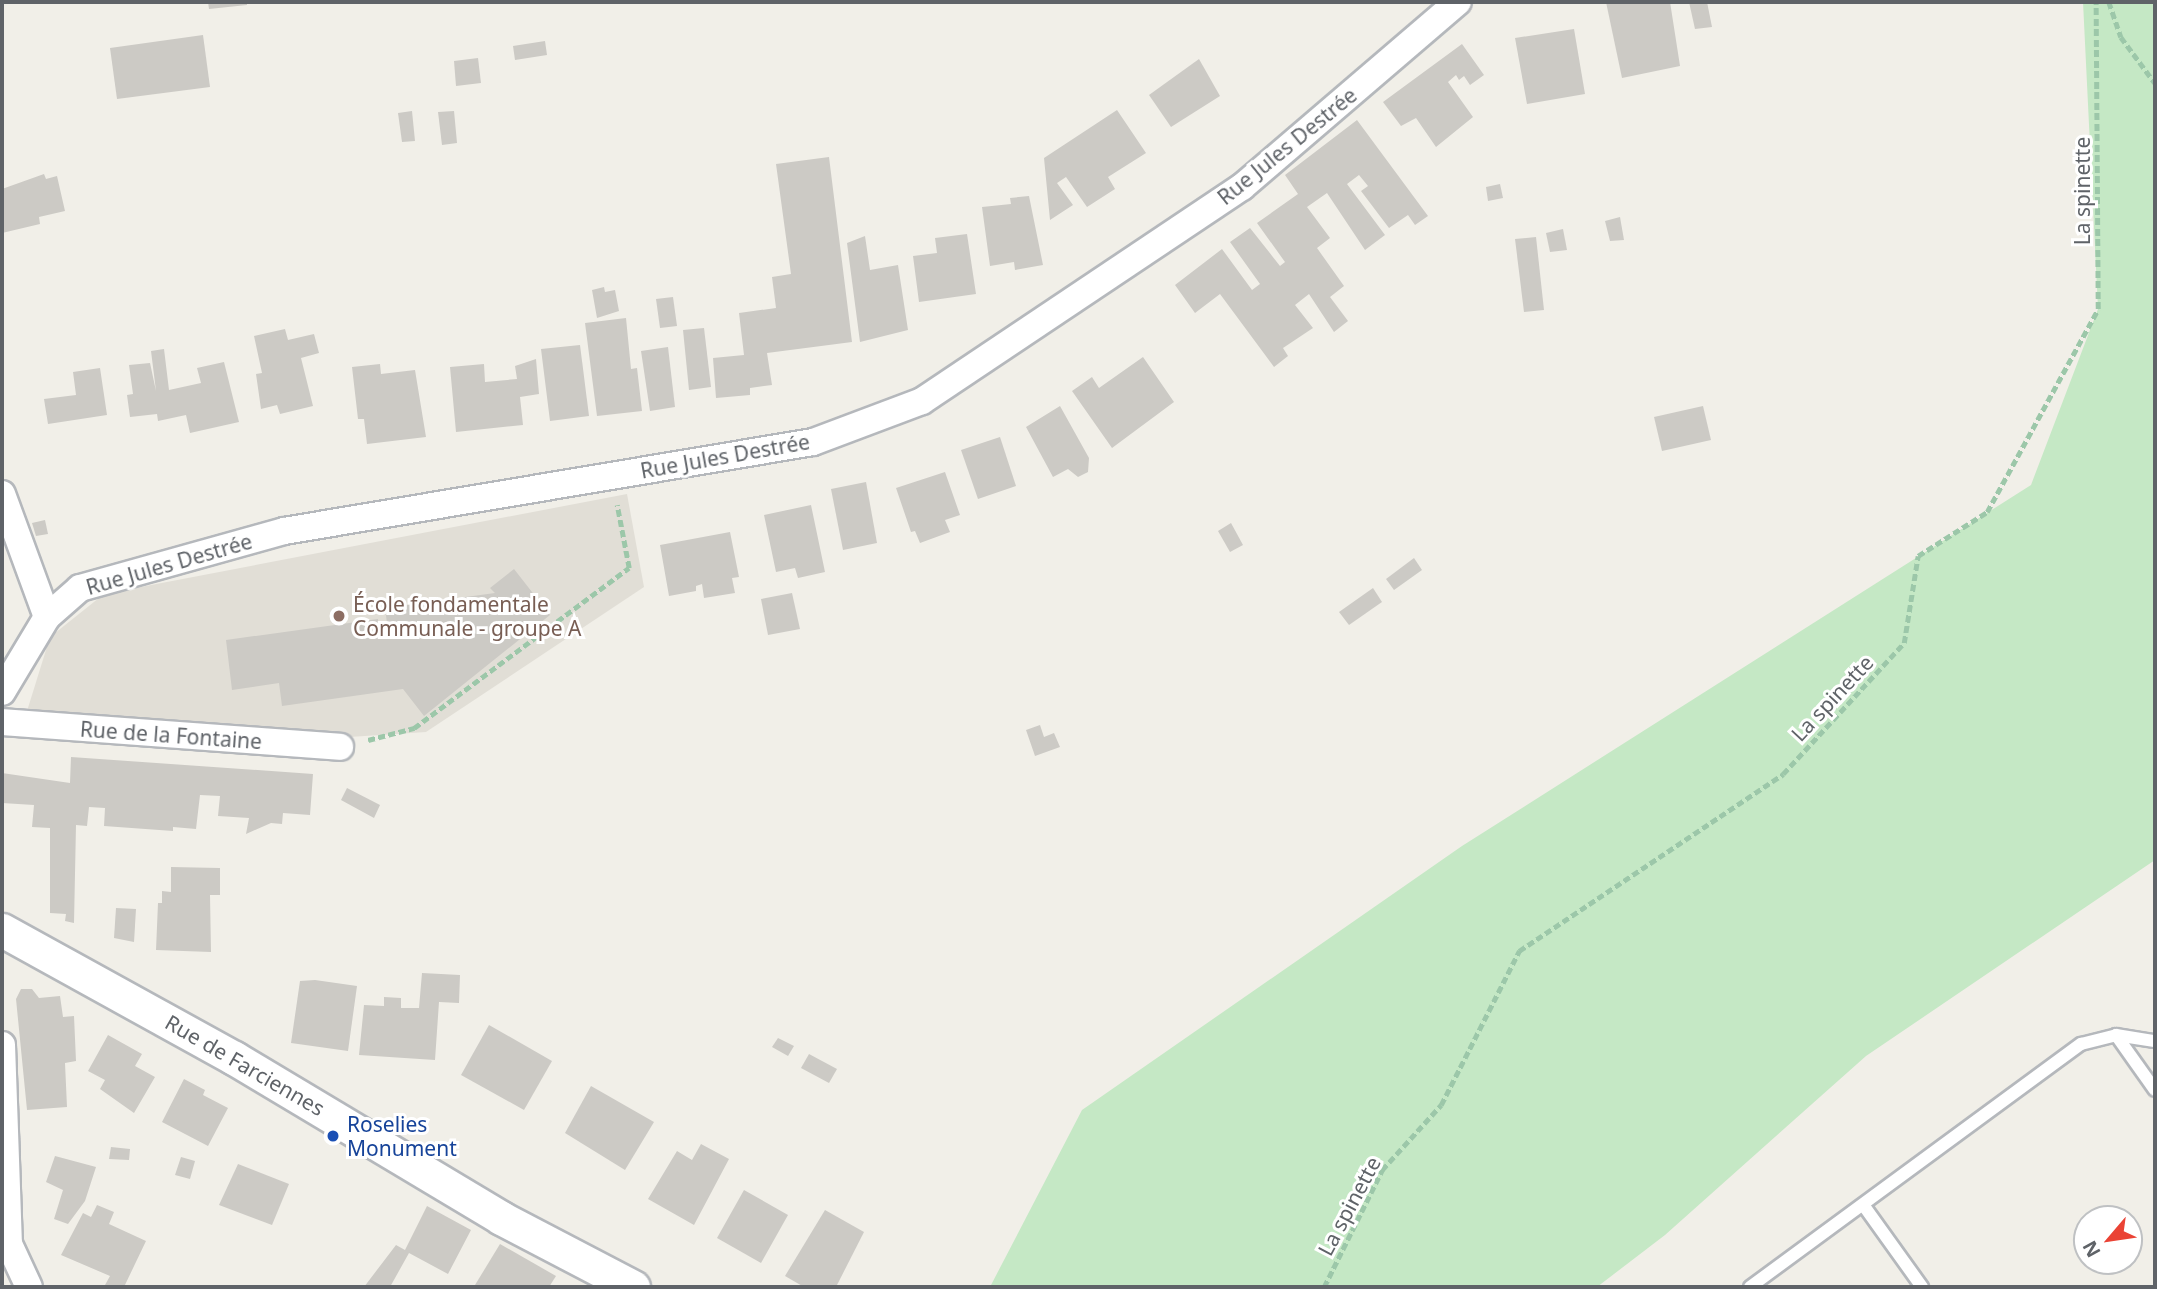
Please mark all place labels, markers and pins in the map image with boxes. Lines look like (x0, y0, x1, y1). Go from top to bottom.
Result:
place label: École fondamentale Communale - groupe A (353, 591, 581, 641)
marker: École fondamentale Communale - groupe A (331, 608, 347, 624)
place label: Roselies Monument (347, 1111, 457, 1161)
marker: Roselies Monument (325, 1128, 341, 1144)

